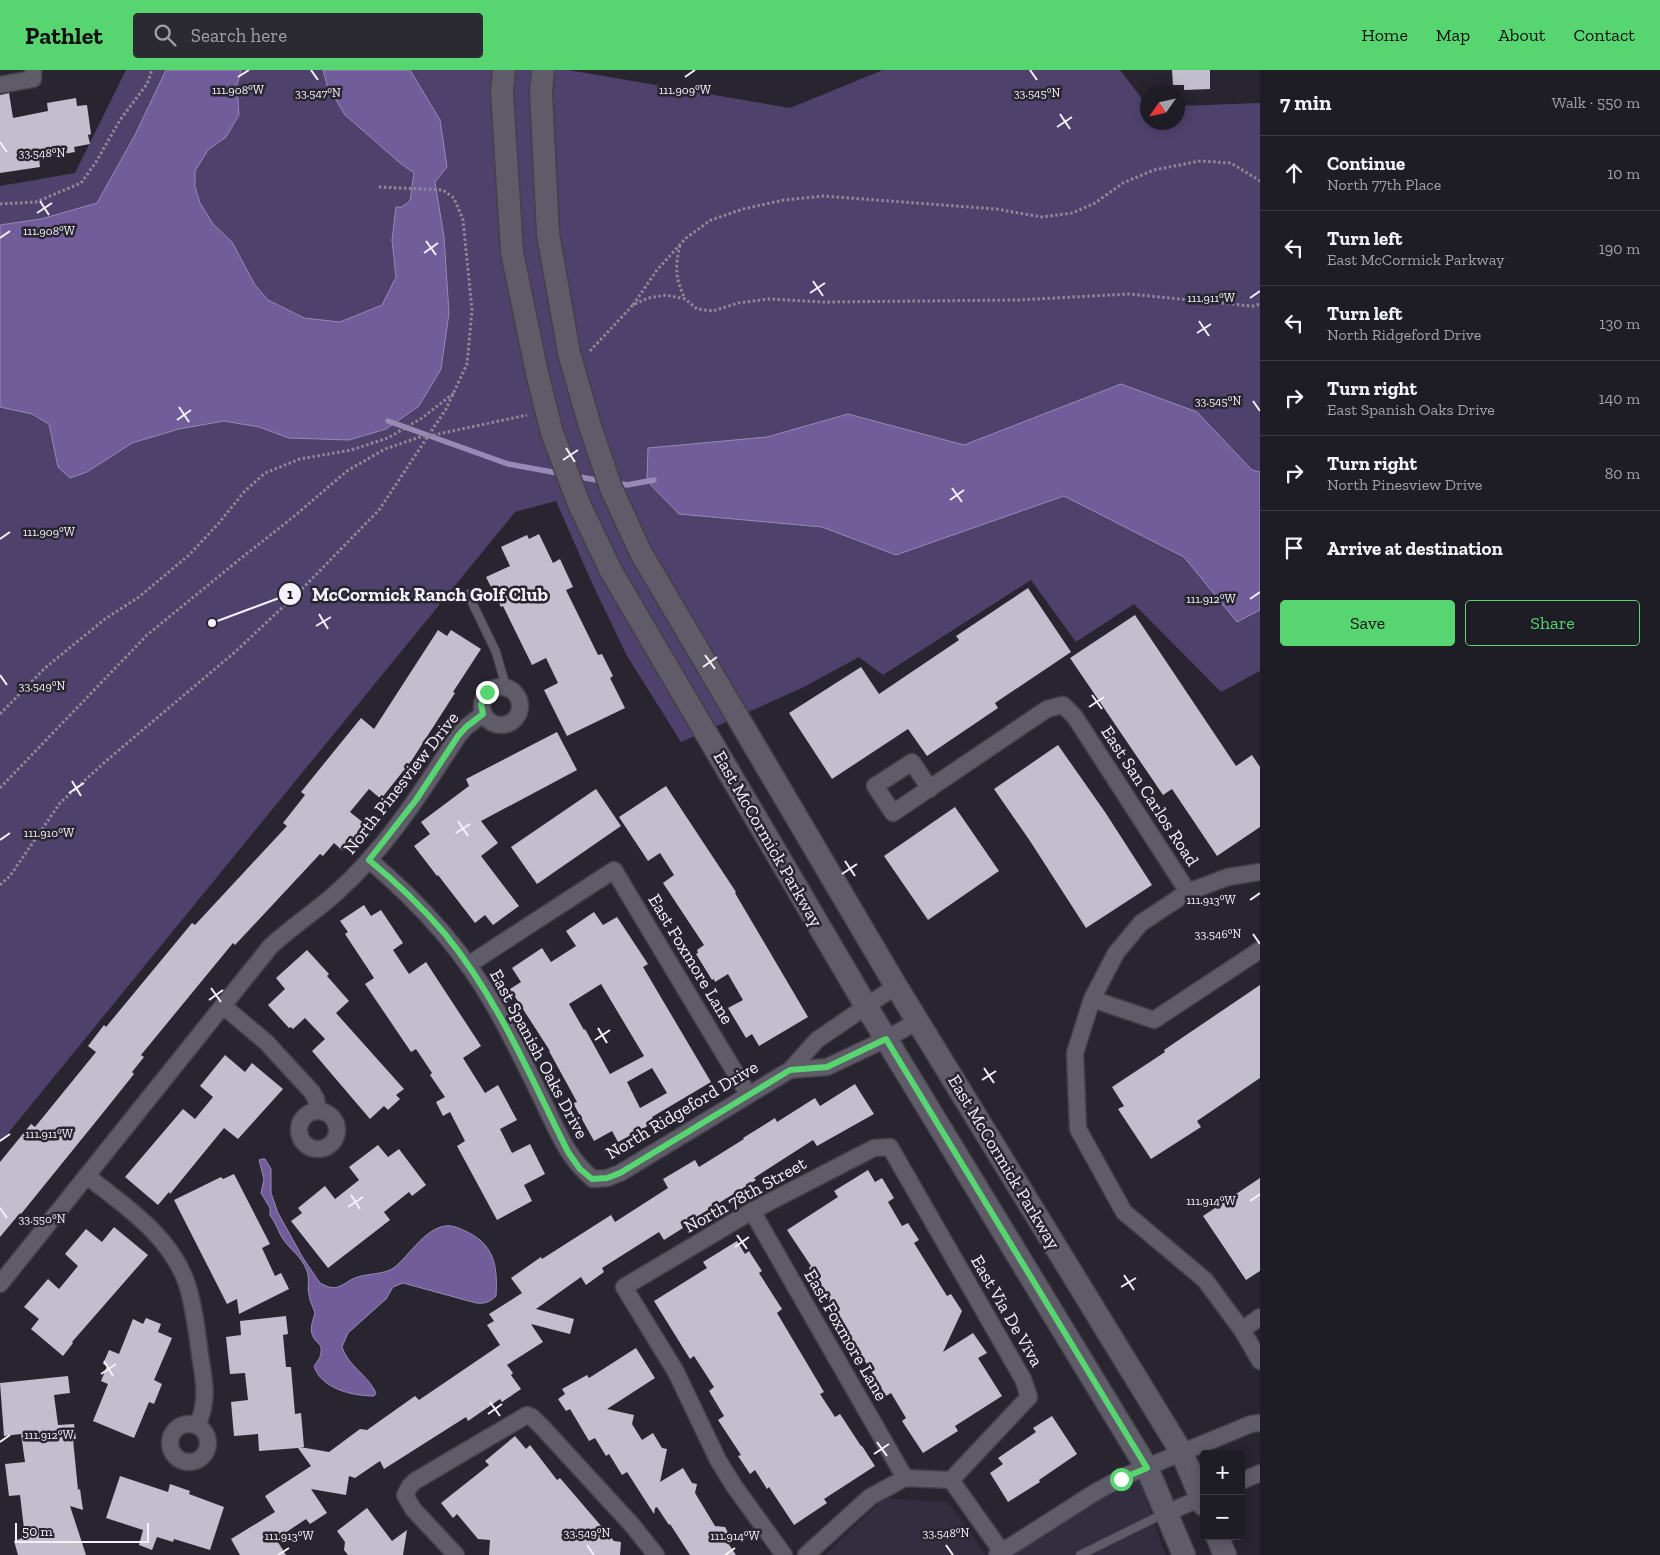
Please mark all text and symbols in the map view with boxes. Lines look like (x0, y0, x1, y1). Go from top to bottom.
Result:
search box (133, 13, 483, 58)
text: Pathlet (25, 21, 103, 50)
icon: search (151, 21, 179, 49)
text: Search here (191, 24, 287, 47)
text: Home (1361, 24, 1408, 46)
text: Map (1436, 24, 1470, 46)
text: About (1498, 24, 1545, 46)
text: Contact (1573, 24, 1635, 46)
text: 111.908°W (212, 83, 265, 97)
text: 111.909°W (659, 83, 712, 97)
north arrow (1140, 85, 1185, 130)
text: 33.547°N (295, 86, 341, 100)
text: 33.545°N (1014, 86, 1060, 100)
text: 7 min (1280, 90, 1331, 115)
text: Walk · 550 m (1552, 93, 1640, 112)
text: 33.548°N (19, 146, 66, 160)
text: Continue (1327, 152, 1405, 175)
icon: ahead (1280, 159, 1308, 187)
text: 10 m (1607, 164, 1640, 183)
text: North 77th Place (1327, 175, 1441, 194)
text: 111.908°W (23, 224, 76, 238)
text: Turn left (1327, 227, 1402, 250)
icon: left (1280, 234, 1308, 262)
text: 190 m (1599, 239, 1640, 258)
text: East McCormick Parkway (1327, 250, 1504, 269)
text: 111.911°W (1187, 291, 1236, 305)
text: Turn left (1327, 302, 1402, 325)
icon: left (1280, 309, 1308, 337)
text: 130 m (1599, 314, 1640, 333)
text: North Ridgeford Drive (1327, 325, 1481, 344)
text: Turn right (1327, 377, 1417, 400)
icon: right (1280, 384, 1308, 412)
text: 140 m (1599, 389, 1640, 408)
text: 33.545°N (1195, 394, 1241, 408)
text: East Spanish Oaks Drive (1327, 400, 1495, 419)
text: Turn right (1327, 452, 1417, 475)
icon: right (1280, 459, 1308, 487)
text: 80 m (1605, 464, 1640, 483)
text: North Pinesview Drive (1327, 475, 1482, 494)
text: 111.909°W (23, 525, 76, 539)
icon: arrive (1280, 534, 1308, 562)
text: Arrive at destination (1327, 537, 1503, 560)
callout: McCormick Ranch Golf Club (277, 577, 558, 611)
text: McCormick Ranch Golf Club (312, 583, 549, 606)
text: 1 (287, 585, 293, 603)
text: 111.912°W (1186, 592, 1237, 606)
button: Save (1280, 600, 1455, 646)
button: Share (1465, 600, 1640, 646)
text: 33.549°N (19, 679, 66, 693)
route end (476, 681, 499, 704)
street label: North Pinesview Drive (339, 707, 463, 859)
street label: East San Carlos Road (1096, 722, 1204, 870)
street label: East McCormick Parkway (709, 747, 828, 932)
text: 111.910°W (24, 826, 75, 840)
street label: East Foxmore Lane (643, 890, 739, 1028)
text: 111.913°W (1186, 893, 1236, 907)
text: 33.546°N (1195, 927, 1242, 941)
street label: East Spanish Oaks Drive (485, 966, 593, 1142)
street label: North Ridgeford Drive (602, 1056, 762, 1164)
street label: East McCormick Parkway (943, 1071, 1065, 1254)
text: 111.911°W (25, 1127, 74, 1141)
street label: North 78th Street (680, 1152, 810, 1238)
text: 111.914°W (1186, 1194, 1237, 1208)
text: 33.550°N (18, 1212, 66, 1226)
street label: East Via De Viva (966, 1251, 1048, 1371)
street label: East Foxmore Lane (800, 1265, 892, 1405)
text: 111.912°W (24, 1428, 75, 1442)
map controls (1200, 1450, 1245, 1540)
button: + (1200, 1450, 1245, 1495)
route start (1110, 1468, 1133, 1491)
button: − (1200, 1495, 1245, 1540)
scale bar (15, 1520, 149, 1543)
text: 50 m (22, 1523, 53, 1540)
text: 33.549°N (564, 1526, 611, 1540)
text: 33.548°N (923, 1526, 970, 1540)
text: 111.913°W (264, 1529, 314, 1543)
text: 111.914°W (710, 1529, 761, 1543)

